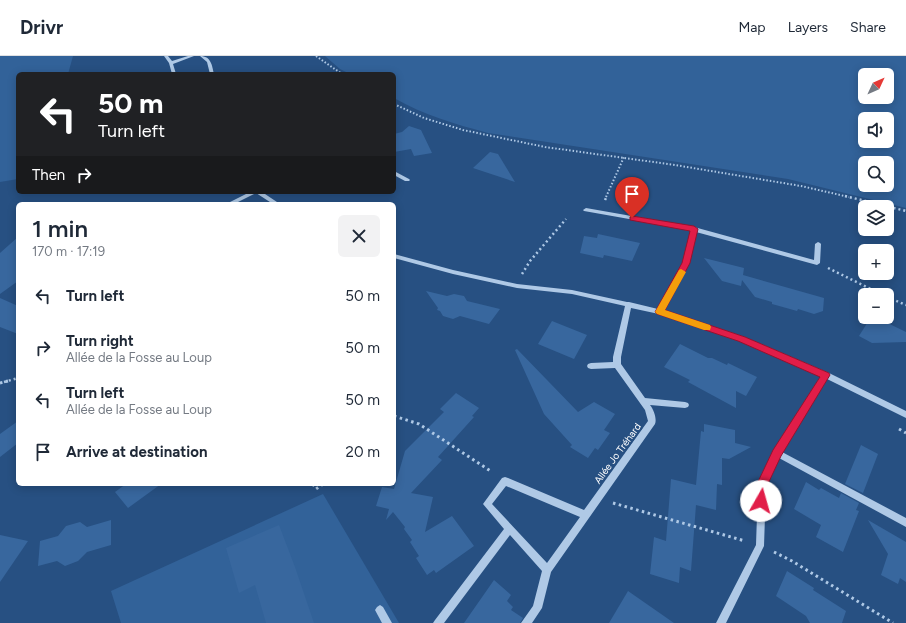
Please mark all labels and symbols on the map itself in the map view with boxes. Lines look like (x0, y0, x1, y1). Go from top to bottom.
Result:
north arrow (858, 68, 894, 104)
pin (615, 177, 649, 218)
street label: Allée Jo Tréhard (591, 420, 644, 486)
position arrow (740, 480, 782, 522)

